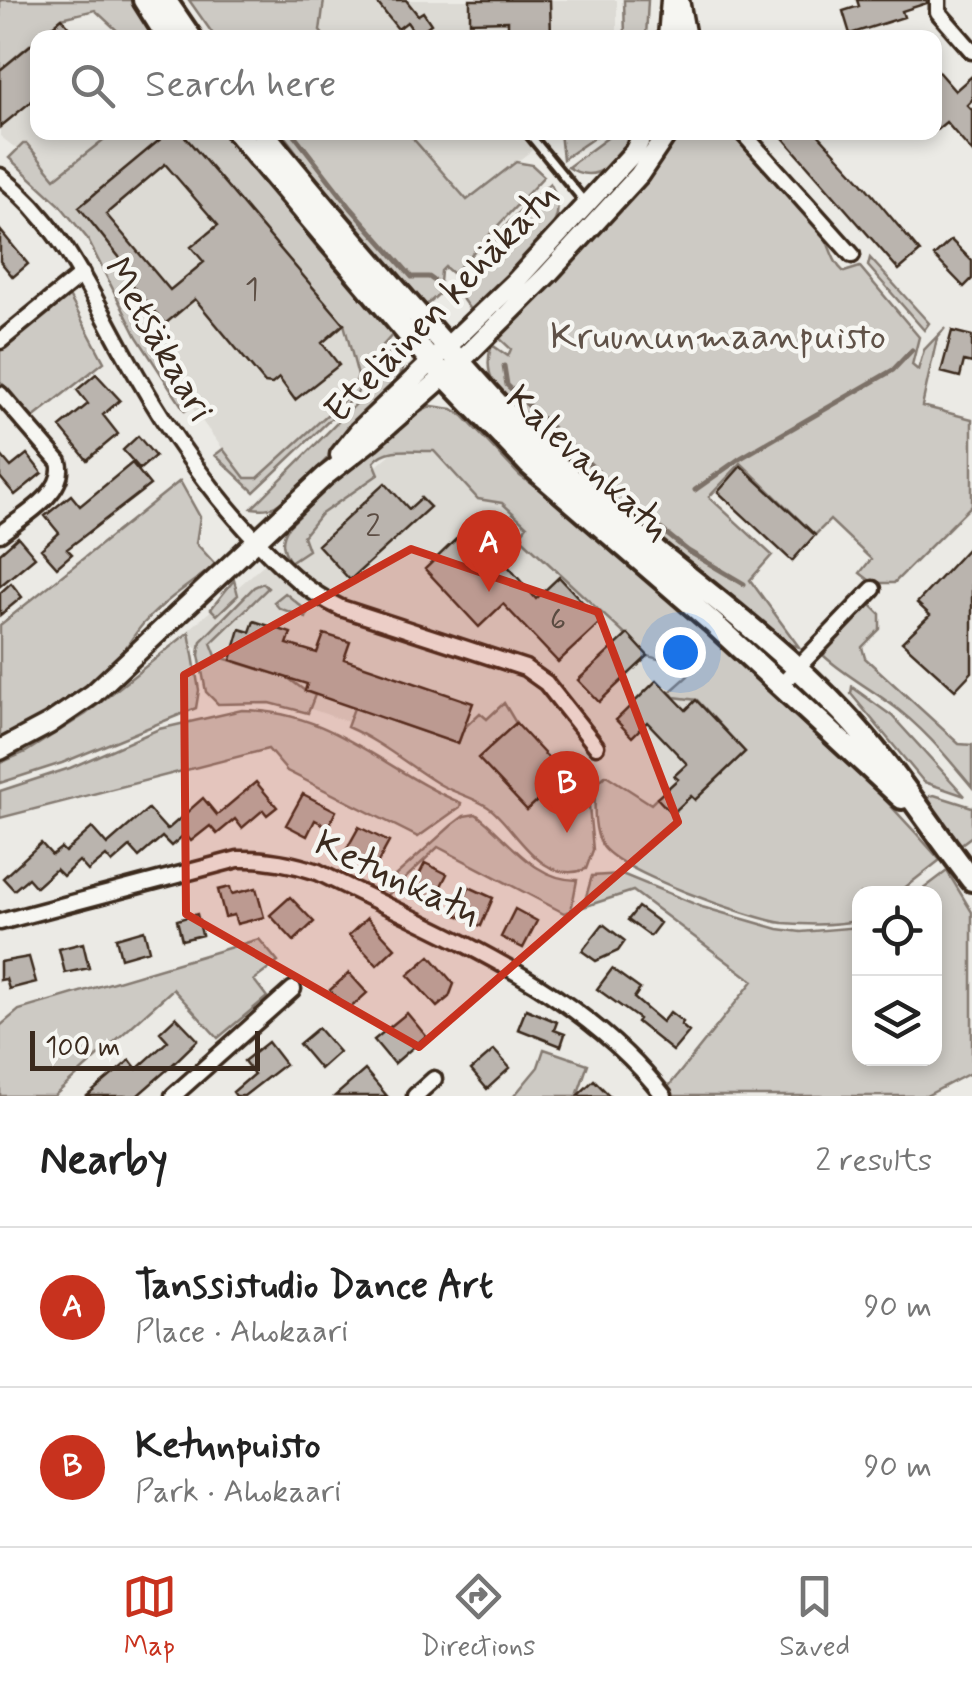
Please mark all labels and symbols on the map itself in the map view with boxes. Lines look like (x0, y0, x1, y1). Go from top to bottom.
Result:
street label: Eteläinen kehäkatu (314, 173, 570, 435)
street label: Metsäkaari (91, 249, 225, 431)
house number: 1 (245, 269, 259, 311)
park label: Kruununmaanpuisto (550, 313, 886, 362)
street label: Kalevankatu (494, 375, 680, 553)
house number: 2 (365, 506, 381, 548)
pin: A (456, 510, 522, 592)
house number: 6 (550, 599, 566, 641)
your location (655, 627, 706, 678)
pin: B (534, 750, 600, 833)
street label: Ketunkatu (307, 819, 487, 939)
scale bar (30, 1026, 260, 1070)

